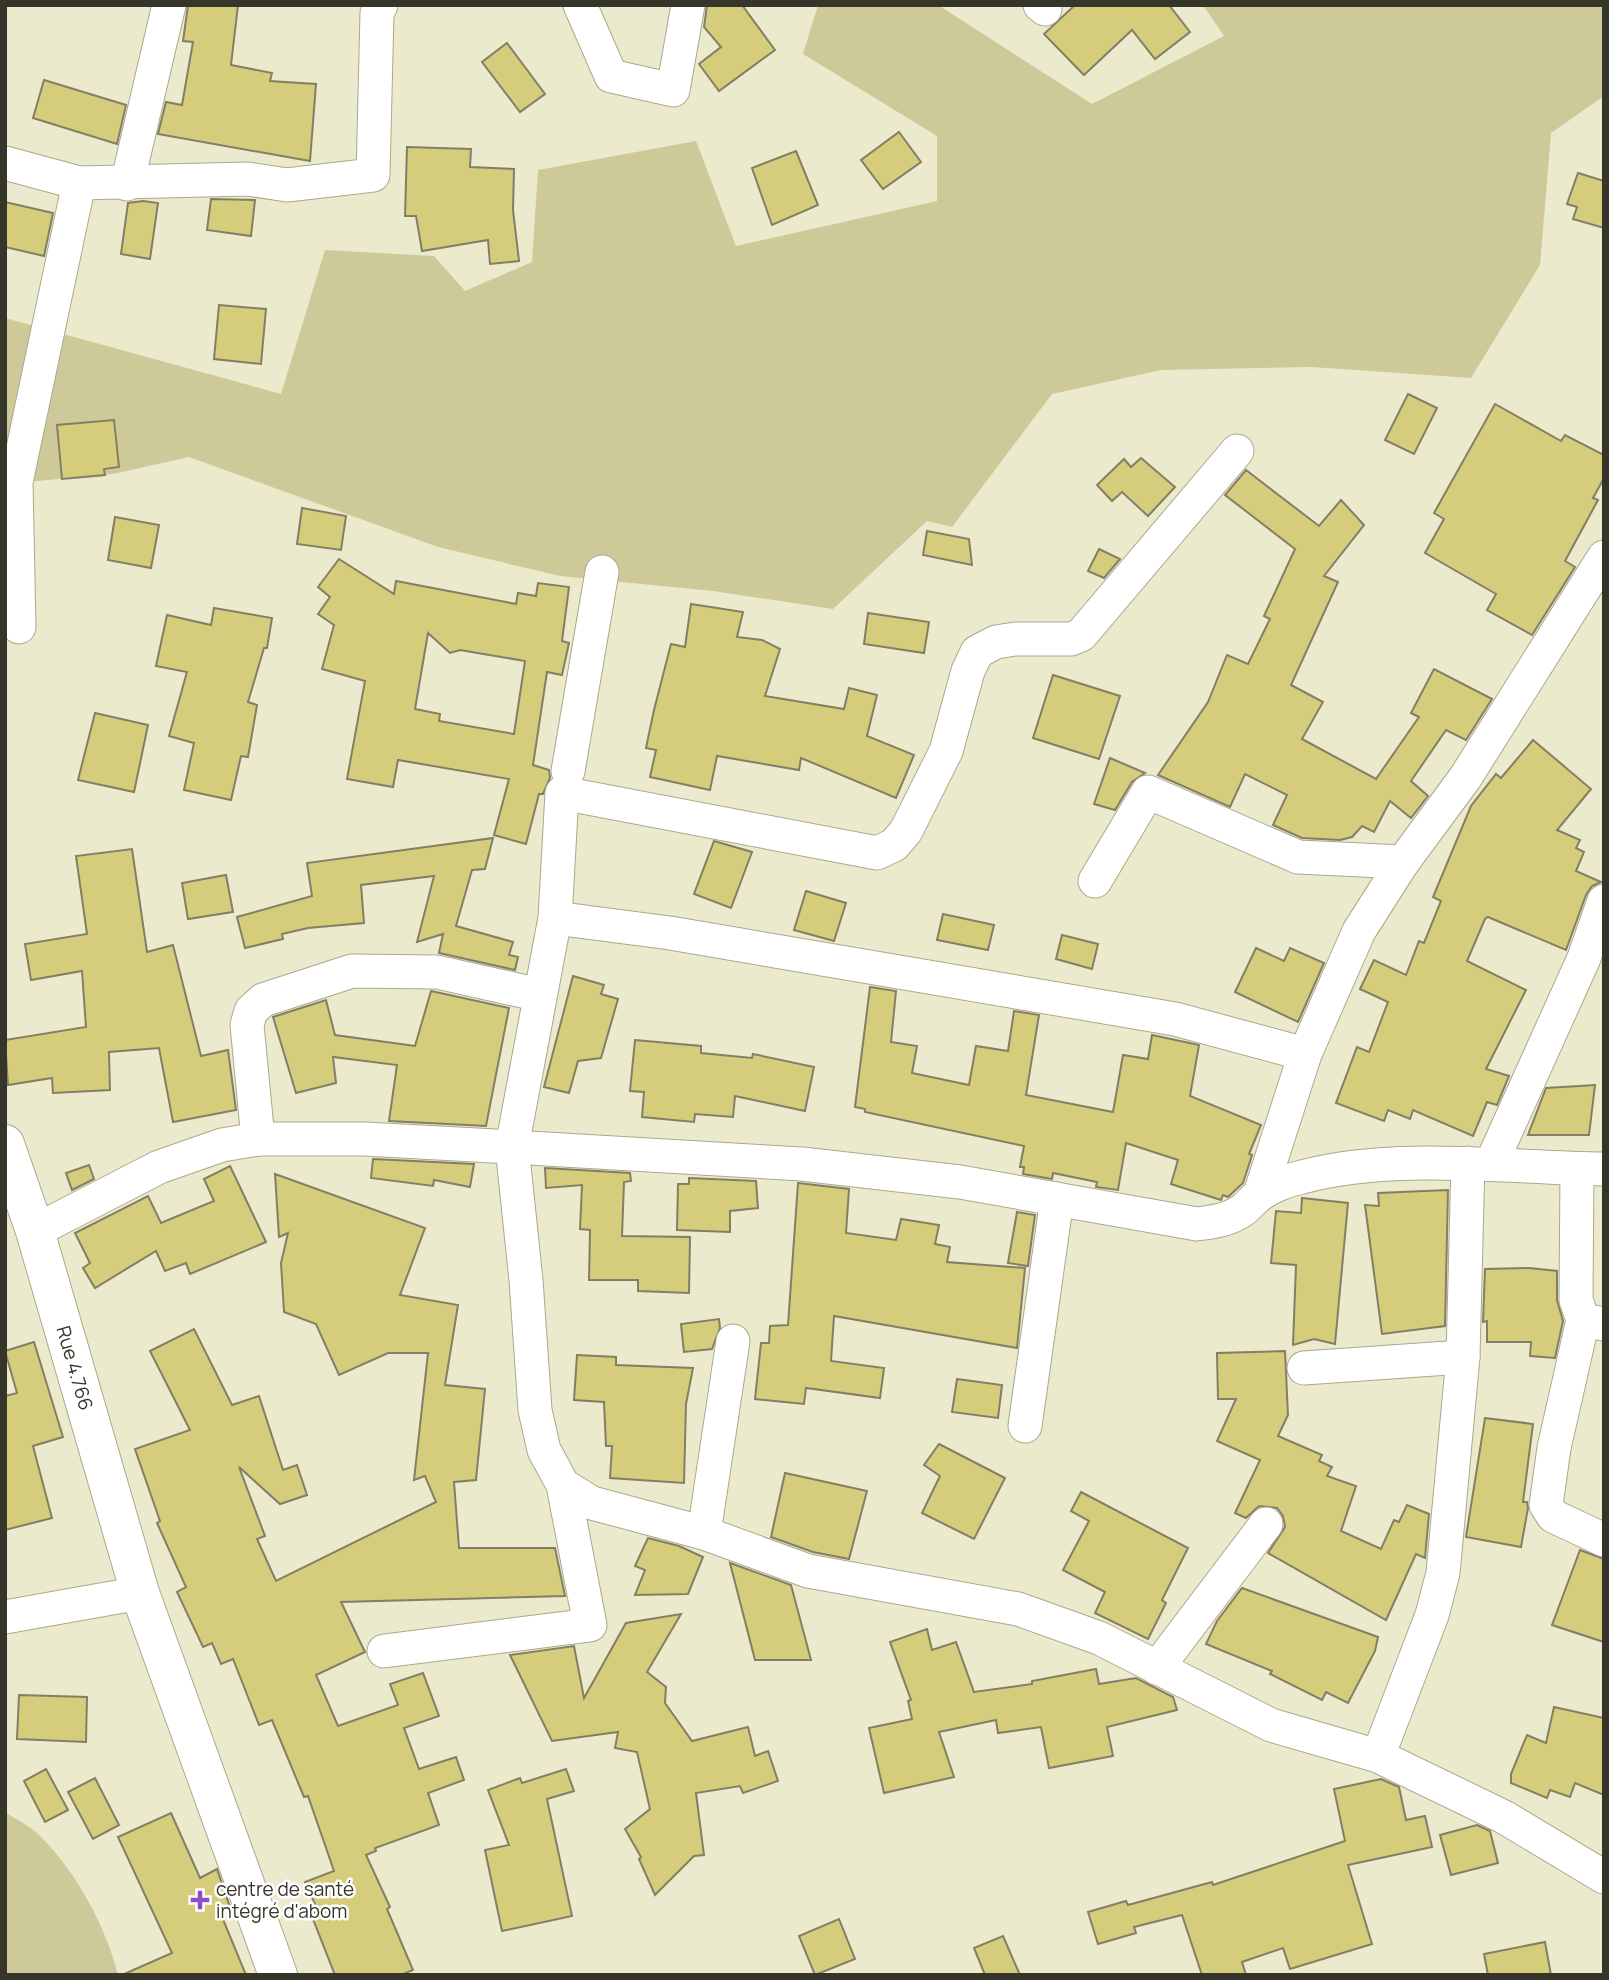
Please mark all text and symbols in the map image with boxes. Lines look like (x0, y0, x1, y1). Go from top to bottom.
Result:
street label: Rue 4.766 (51, 1323, 99, 1413)
place label: centre de santé intégré d'abom (216, 1876, 354, 1924)
marker: centre de santé intégré d'abom (190, 1890, 210, 1910)

